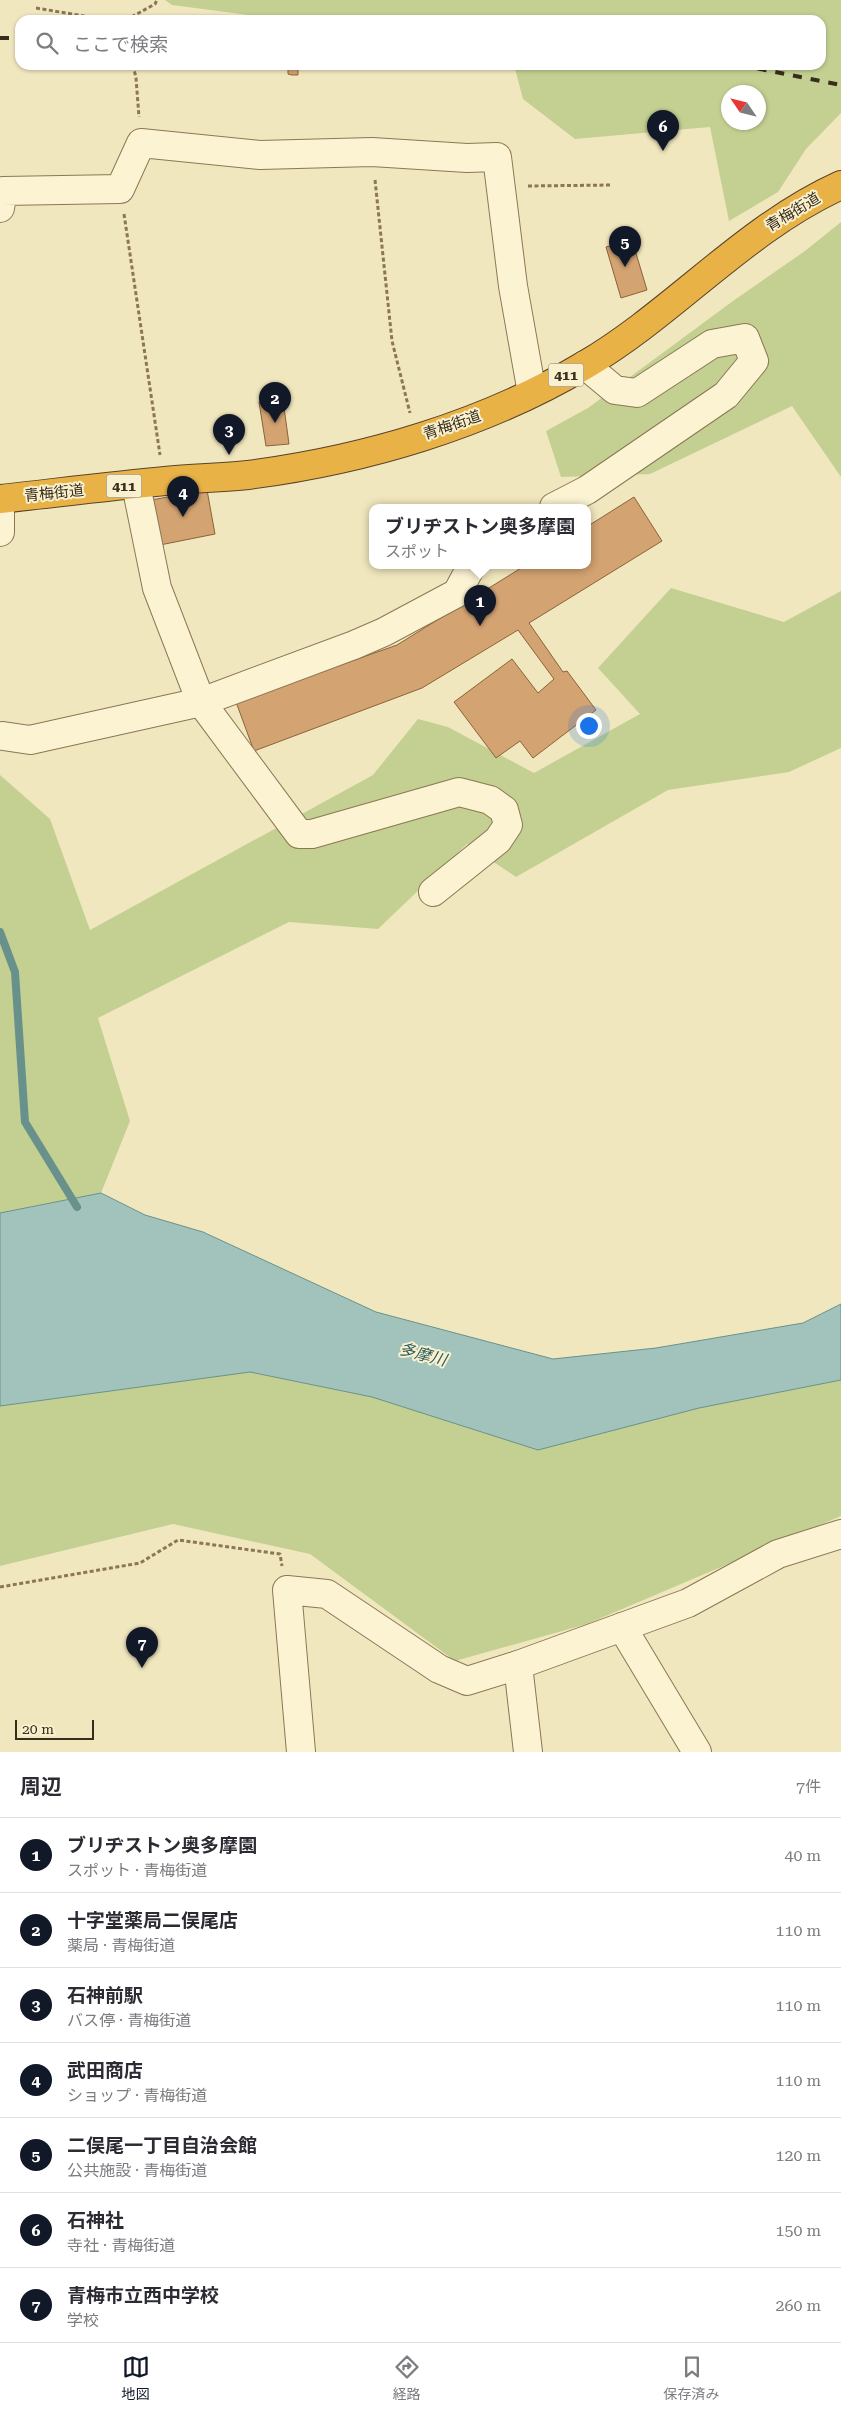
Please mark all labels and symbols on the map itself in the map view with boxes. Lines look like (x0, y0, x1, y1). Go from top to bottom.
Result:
north arrow (721, 85, 766, 130)
pin: 6 (647, 110, 679, 151)
street label: 青梅街道 (763, 189, 823, 235)
pin: 5 (609, 226, 641, 267)
road number: 411 (548, 364, 584, 386)
pin: 2 (259, 382, 291, 423)
street label: 青梅街道 (421, 407, 483, 443)
pin: 3 (213, 414, 245, 455)
road number: 411 (106, 474, 142, 498)
pin: 4 (167, 476, 199, 517)
street label: 青梅街道 (23, 481, 85, 505)
pin: 1 (464, 585, 496, 626)
your location (576, 713, 602, 739)
water label: 多摩川 (397, 1339, 450, 1370)
pin: 7 (126, 1627, 158, 1668)
scale bar (15, 1717, 94, 1740)

